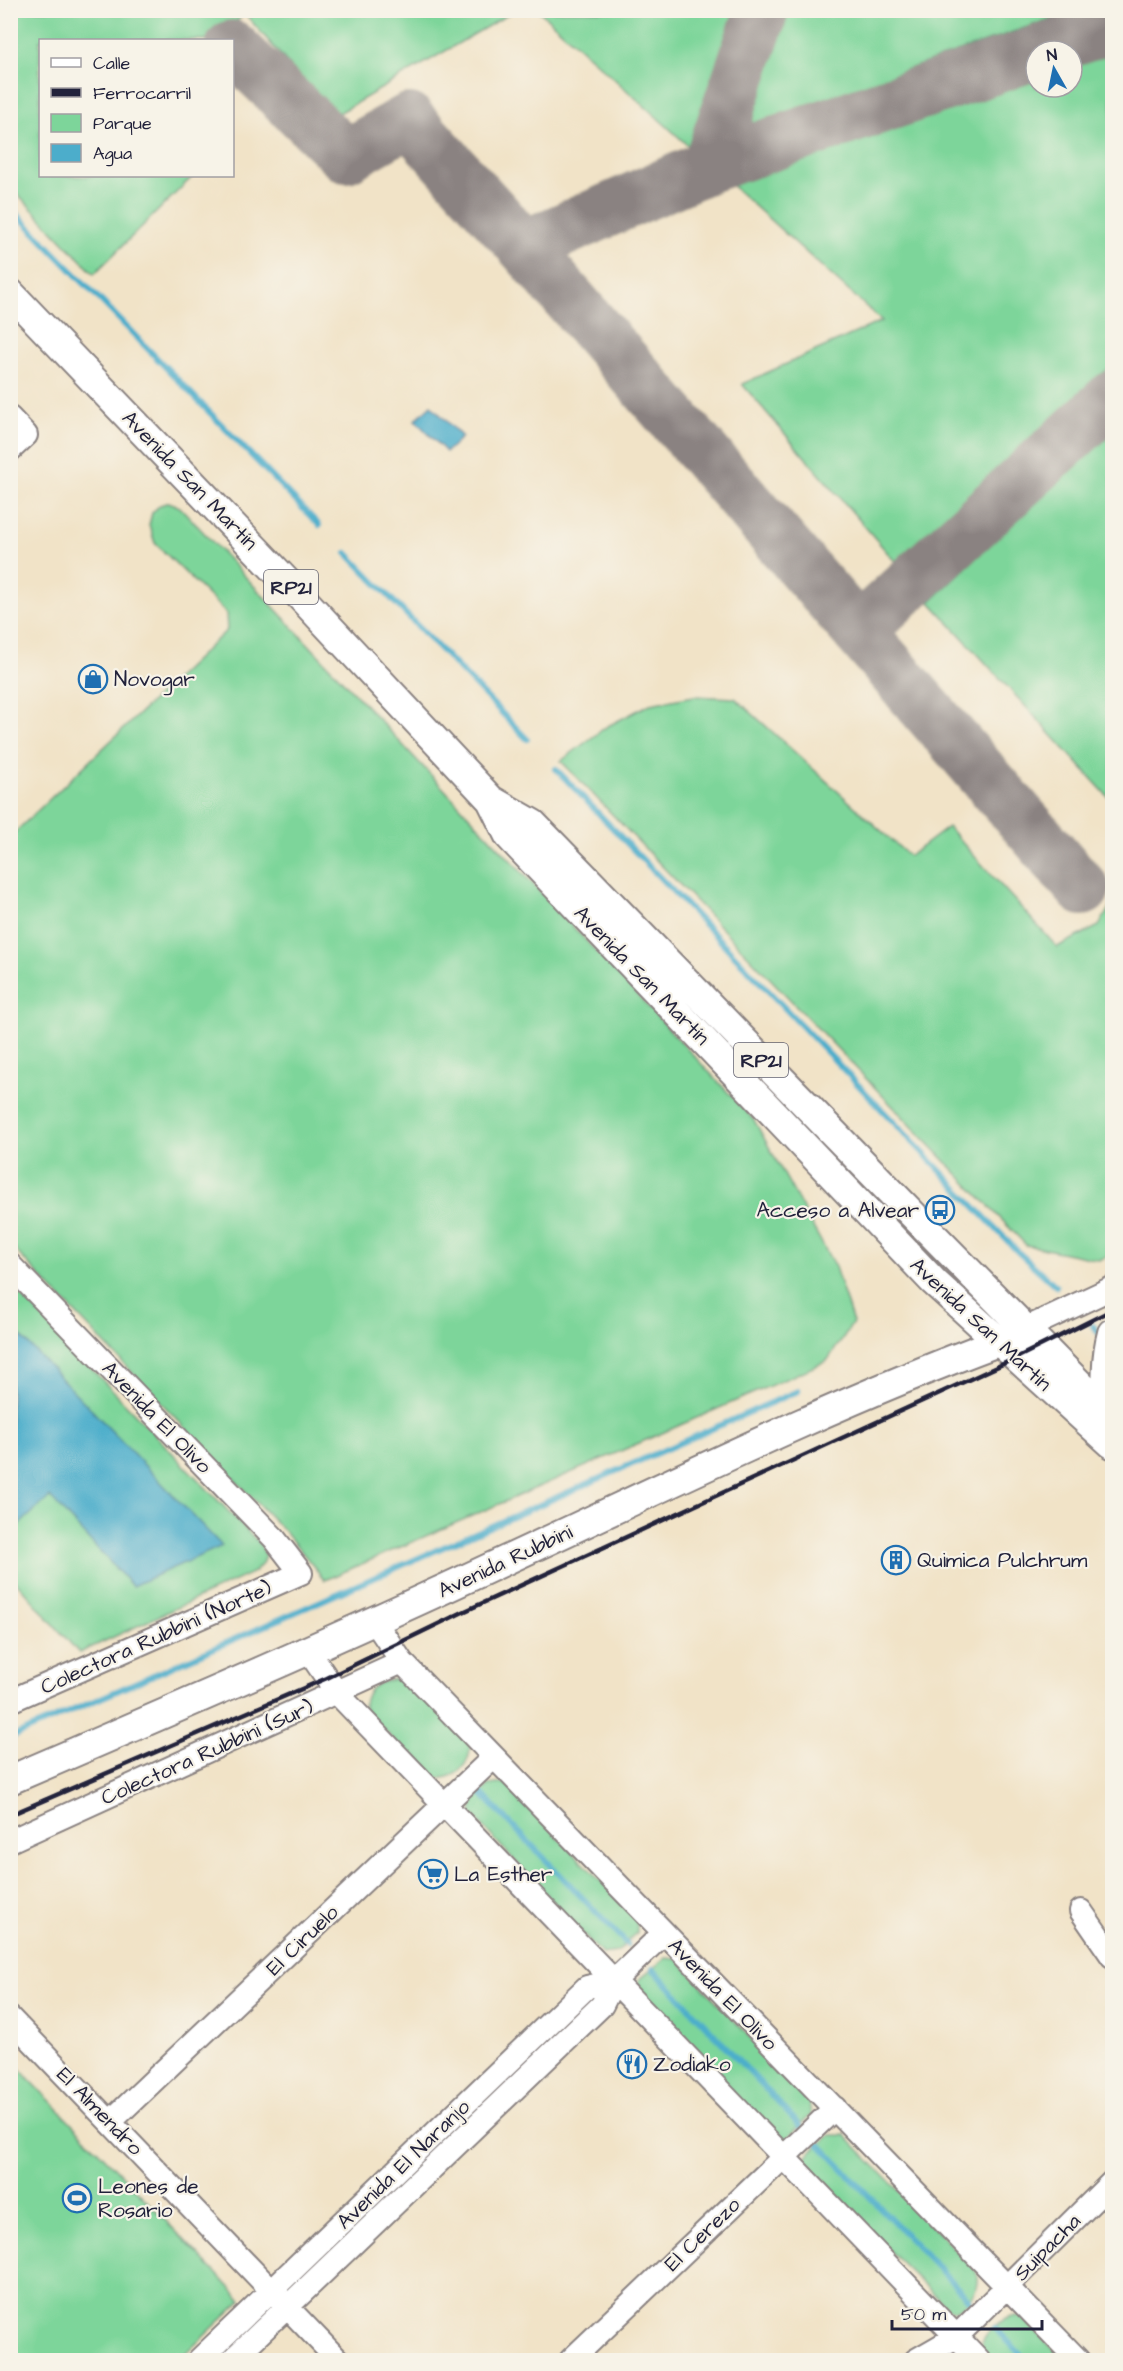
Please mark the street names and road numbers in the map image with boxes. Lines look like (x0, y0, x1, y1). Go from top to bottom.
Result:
street label: Avenida San Martín (115, 404, 264, 557)
road number: RP21 (264, 570, 318, 604)
street label: Avenida San Martín (567, 899, 716, 1052)
road number: RP21 (734, 1043, 788, 1077)
street label: Avenida San Martín (903, 1251, 1058, 1398)
street label: Avenida El Olivo (95, 1355, 218, 1480)
street label: Avenida Rubbini (433, 1518, 577, 1605)
street label: Colectora Rubbini (Norte) (36, 1573, 276, 1702)
street label: Colectora Rubbini (Sur) (96, 1693, 318, 1812)
street label: El Ciruelo (260, 1898, 345, 1982)
street label: Avenida El Olivo (661, 1932, 784, 2057)
street label: El Almendro (50, 2061, 150, 2162)
street label: Avenida El Naranjo (330, 2093, 477, 2236)
street label: El Cerezo (658, 2191, 747, 2278)
street label: Suipacha (1007, 2207, 1088, 2288)

